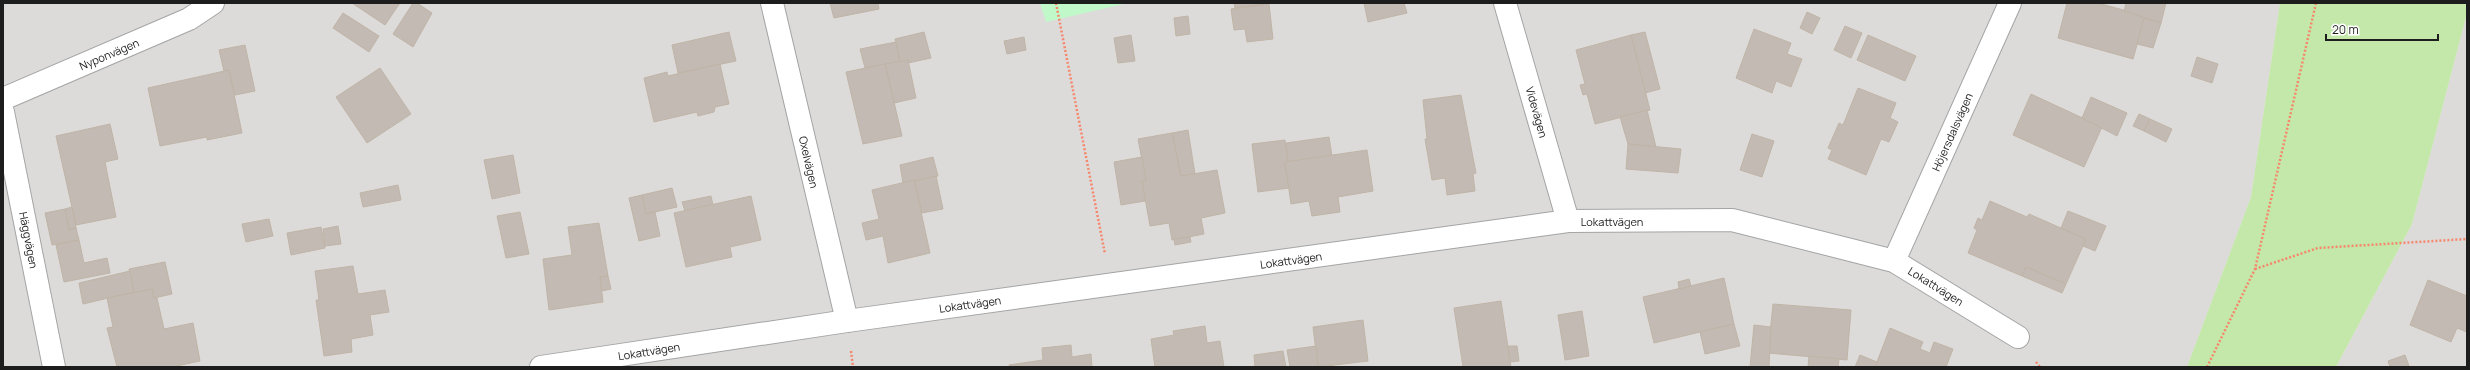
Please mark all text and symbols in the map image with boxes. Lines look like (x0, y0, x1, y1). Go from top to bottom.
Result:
scale bar (2326, 16, 2438, 42)
text: 20 m (2332, 21, 2359, 38)
street label: Nyponvägen (77, 35, 141, 73)
street label: Videvägen (1523, 85, 1551, 139)
street label: Höjersdalsvägen (1928, 90, 1976, 174)
street label: Oxelvägen (796, 134, 822, 190)
street label: Häggvägen (16, 210, 42, 270)
street label: Lokattvägen (1581, 214, 1643, 229)
street label: Lokattvägen (1259, 248, 1323, 272)
street label: Lokattvägen (1906, 263, 1966, 309)
street label: Lokattvägen (938, 292, 1002, 316)
street label: Lokattvägen (617, 339, 681, 363)

